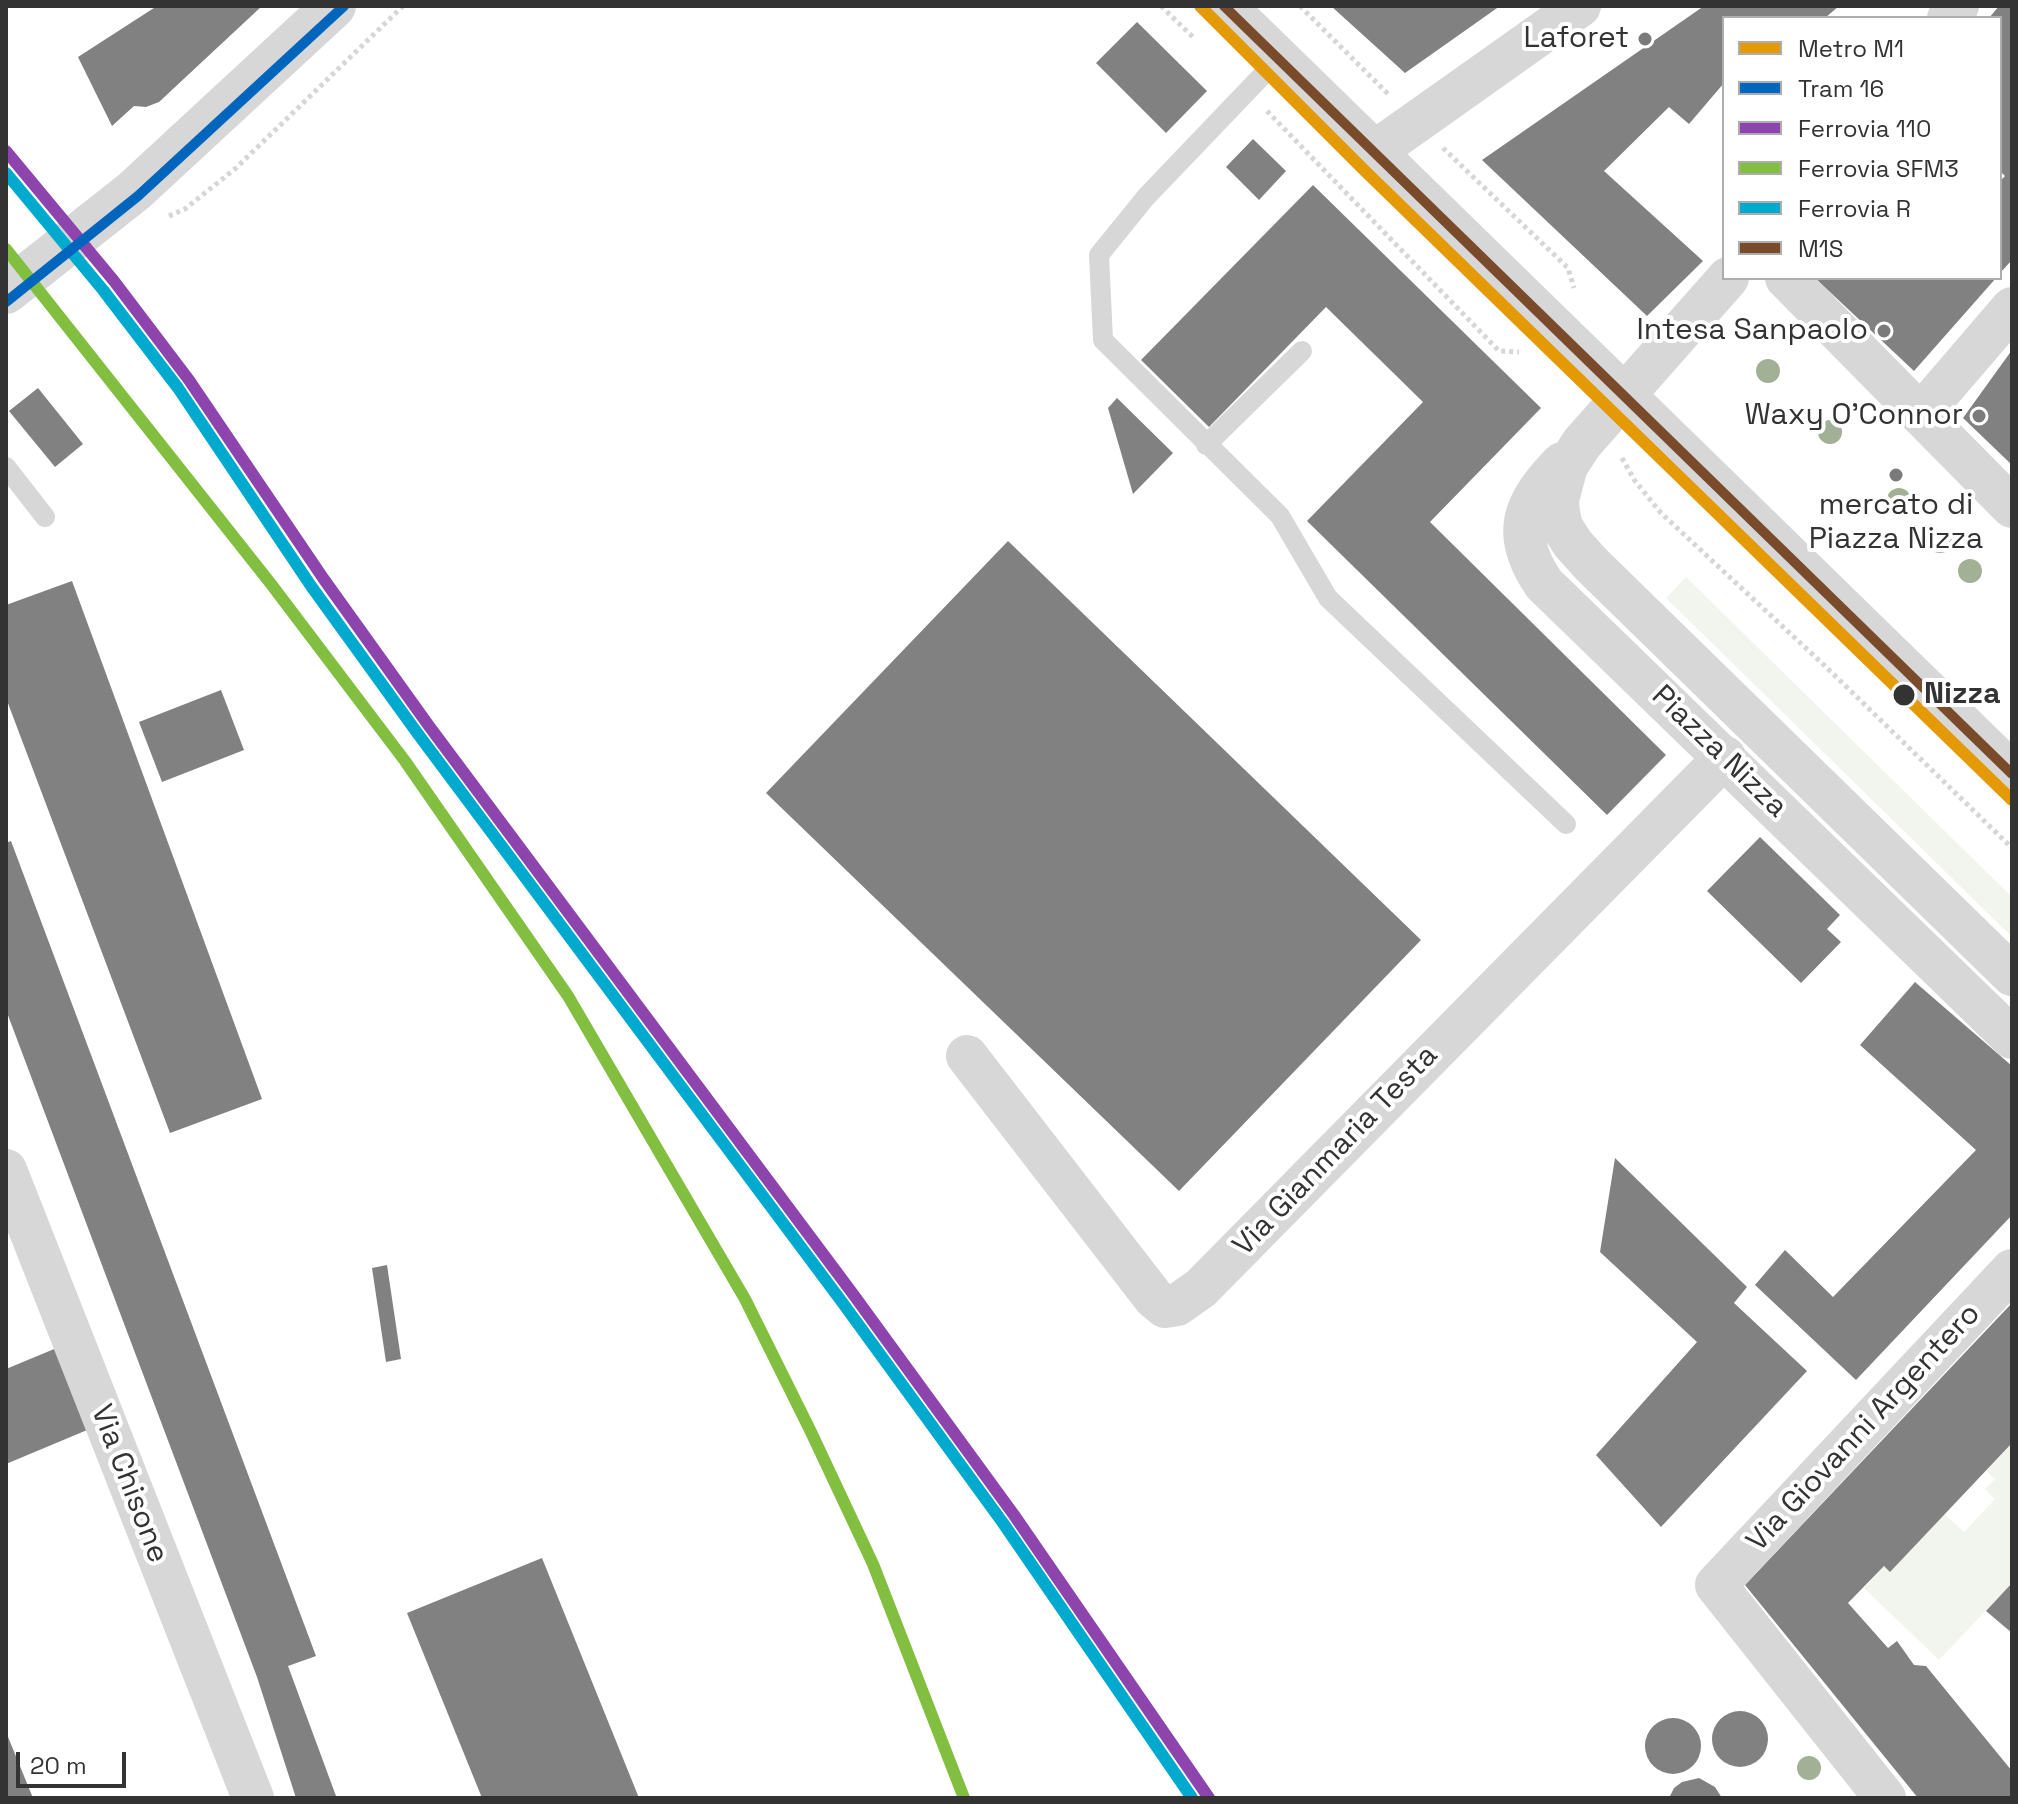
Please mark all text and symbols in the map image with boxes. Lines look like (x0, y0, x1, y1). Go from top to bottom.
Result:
legend (1722, 16, 2002, 280)
place label: Laforet (1523, 21, 1629, 57)
marker: Laforet (1636, 30, 1654, 48)
text: Metro M1 (1798, 33, 1904, 64)
text: Tram 16 (1798, 73, 1884, 104)
text: Ferrovia 110 (1798, 113, 1931, 144)
text: Ferrovia SFM3 (1798, 153, 1959, 184)
text: Ferrovia R (1798, 193, 1911, 224)
text: M1S (1798, 233, 1844, 264)
place label: Intesa Sanpaolo (1636, 313, 1868, 349)
marker: Intesa Sanpaolo (1875, 322, 1893, 340)
place label: Waxy O'Connor (1744, 398, 1963, 434)
marker: Waxy O'Connor (1970, 407, 1988, 425)
marker: mercato di Piazza Nizza (1887, 466, 1905, 484)
place label: mercato di Piazza Nizza (1809, 488, 1983, 558)
place label: Nizza (1924, 677, 2000, 713)
street label: Piazza Nizza (1644, 678, 1794, 826)
marker: Nizza (1891, 682, 1917, 708)
street label: Via Gianmaria Testa (1226, 1038, 1446, 1264)
street label: Via Giovanni Argentero (1740, 1297, 1988, 1559)
street label: Via Chisone (82, 1400, 176, 1568)
scale bar (20, 1736, 130, 1786)
text: 20 m (30, 1750, 87, 1781)

